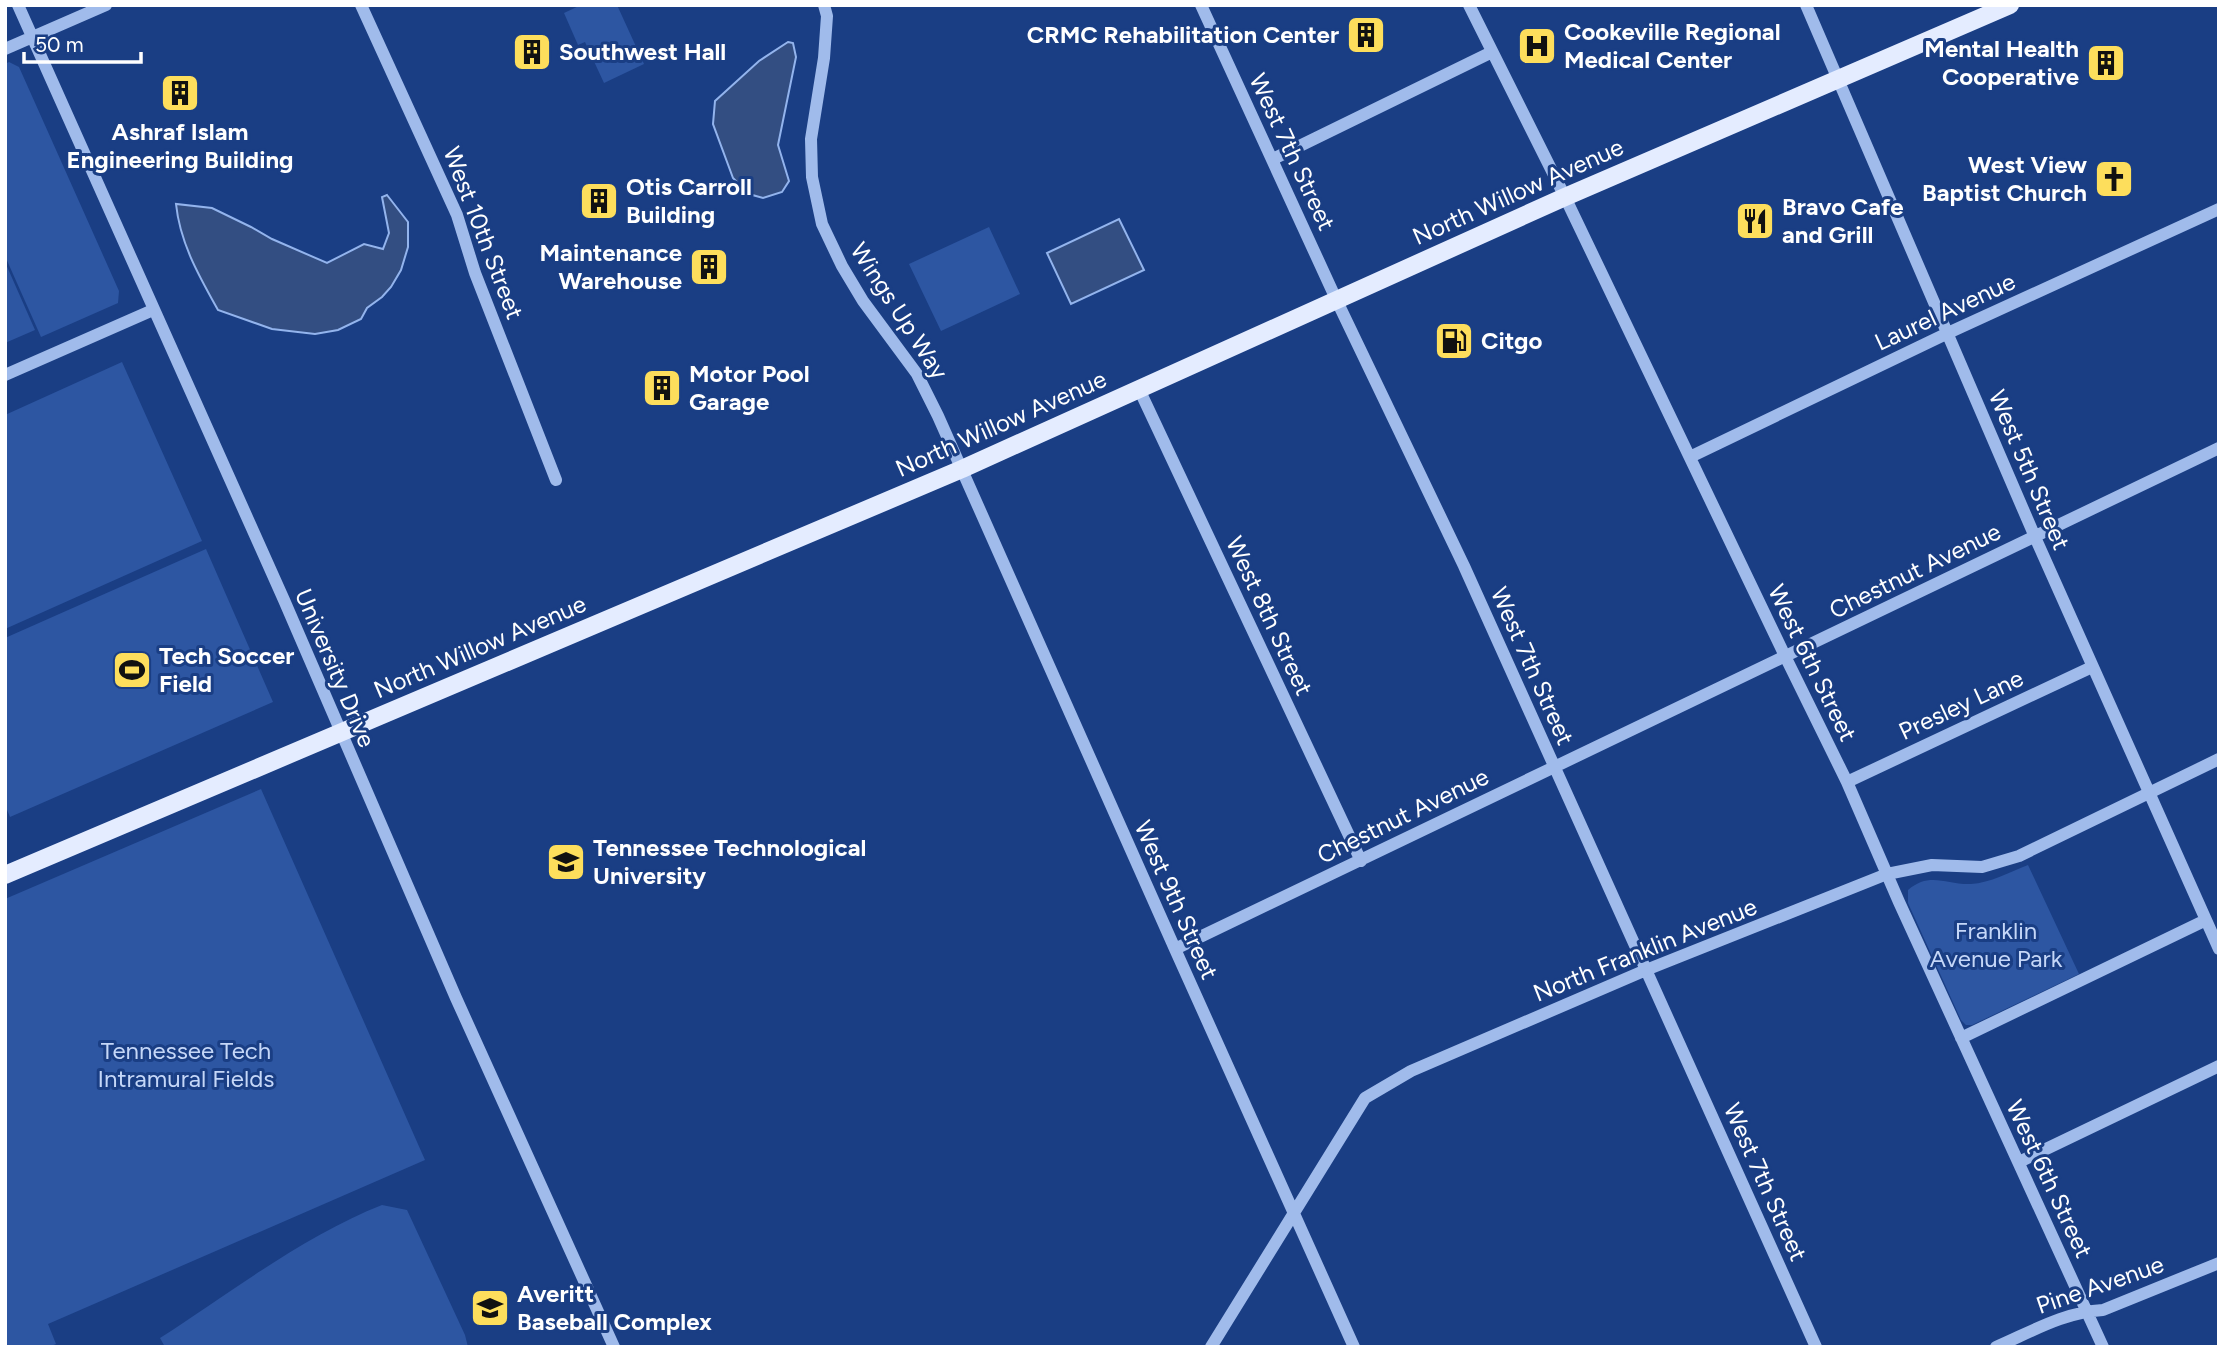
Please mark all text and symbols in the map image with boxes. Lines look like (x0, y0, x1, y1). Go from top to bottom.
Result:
building icon: CRMC Rehabilitation Center (1345, 14, 1387, 56)
place label: Cookeville Regional Medical Center (1564, 17, 1781, 74)
place label: CRMC Rehabilitation Center (1027, 20, 1339, 49)
scale bar (24, 21, 142, 65)
hospital icon: Cookeville Regional Medical Center (1516, 25, 1558, 67)
building icon: Southwest Hall (511, 31, 553, 73)
text: 50 m (35, 32, 84, 57)
place label: Mental Health Cooperative (1924, 34, 2079, 91)
place label: Southwest Hall (559, 37, 726, 66)
building icon: Mental Health Cooperative (2085, 42, 2127, 84)
street label: West 7th Street (1243, 69, 1341, 235)
building icon: Ashraf Islam Engineering Building (159, 72, 201, 114)
place label: Ashraf Islam Engineering Building (67, 117, 294, 174)
street label: North Willow Avenue (1408, 132, 1628, 251)
street label: West 10th Street (437, 143, 530, 323)
place label: West View Baptist Church (1922, 150, 2087, 207)
church icon: West View Baptist Church (2093, 158, 2135, 200)
place label: Otis Carroll Building (626, 172, 752, 229)
building icon: Otis Carroll Building (578, 180, 620, 222)
place label: Bravo Cafe and Grill (1782, 192, 1904, 249)
restaurant icon: Bravo Cafe and Grill (1734, 200, 1776, 242)
street label: Wings Up Way (844, 237, 955, 385)
place label: Maintenance Warehouse (540, 238, 682, 295)
building icon: Maintenance Warehouse (688, 246, 730, 288)
street label: Laurel Avenue (1870, 266, 2020, 357)
fuel station icon: Citgo (1433, 320, 1475, 362)
place label: Citgo (1481, 326, 1543, 355)
place label: Motor Pool Garage (689, 359, 810, 416)
street label: North Willow Avenue (891, 364, 1111, 483)
building icon: Motor Pool Garage (641, 367, 683, 409)
street label: West 5th Street (1983, 386, 2076, 554)
street label: Chestnut Avenue (1824, 517, 2005, 625)
street label: West 8th Street (1220, 532, 1319, 700)
street label: West 6th Street (1762, 580, 1863, 746)
street label: West 7th Street (1485, 582, 1580, 749)
street label: University Drive (289, 584, 382, 751)
street label: North Willow Avenue (369, 589, 590, 704)
place label: Tech Soccer Field (159, 641, 294, 698)
sports icon: Tech Soccer Field (111, 649, 153, 691)
street label: Presley Lane (1894, 663, 2028, 746)
street label: Chestnut Avenue (1312, 762, 1493, 870)
street label: West 9th Street (1129, 816, 1224, 984)
place label: Tennessee Technological University (593, 833, 866, 890)
school or university icon: Tennessee Technological University (545, 841, 587, 883)
street label: North Franklin Avenue (1529, 891, 1761, 1008)
park label: Franklin Avenue Park (1930, 916, 2063, 973)
park label: Tennessee Tech Intramural Fields (98, 1036, 274, 1093)
street label: West 6th Street (2000, 1095, 2099, 1262)
street label: West 7th Street (1718, 1098, 1813, 1265)
street label: Pine Avenue (2032, 1249, 2167, 1320)
place label: Averitt Baseball Complex (517, 1279, 712, 1336)
school or university icon: Averitt Baseball Complex (469, 1287, 511, 1329)

